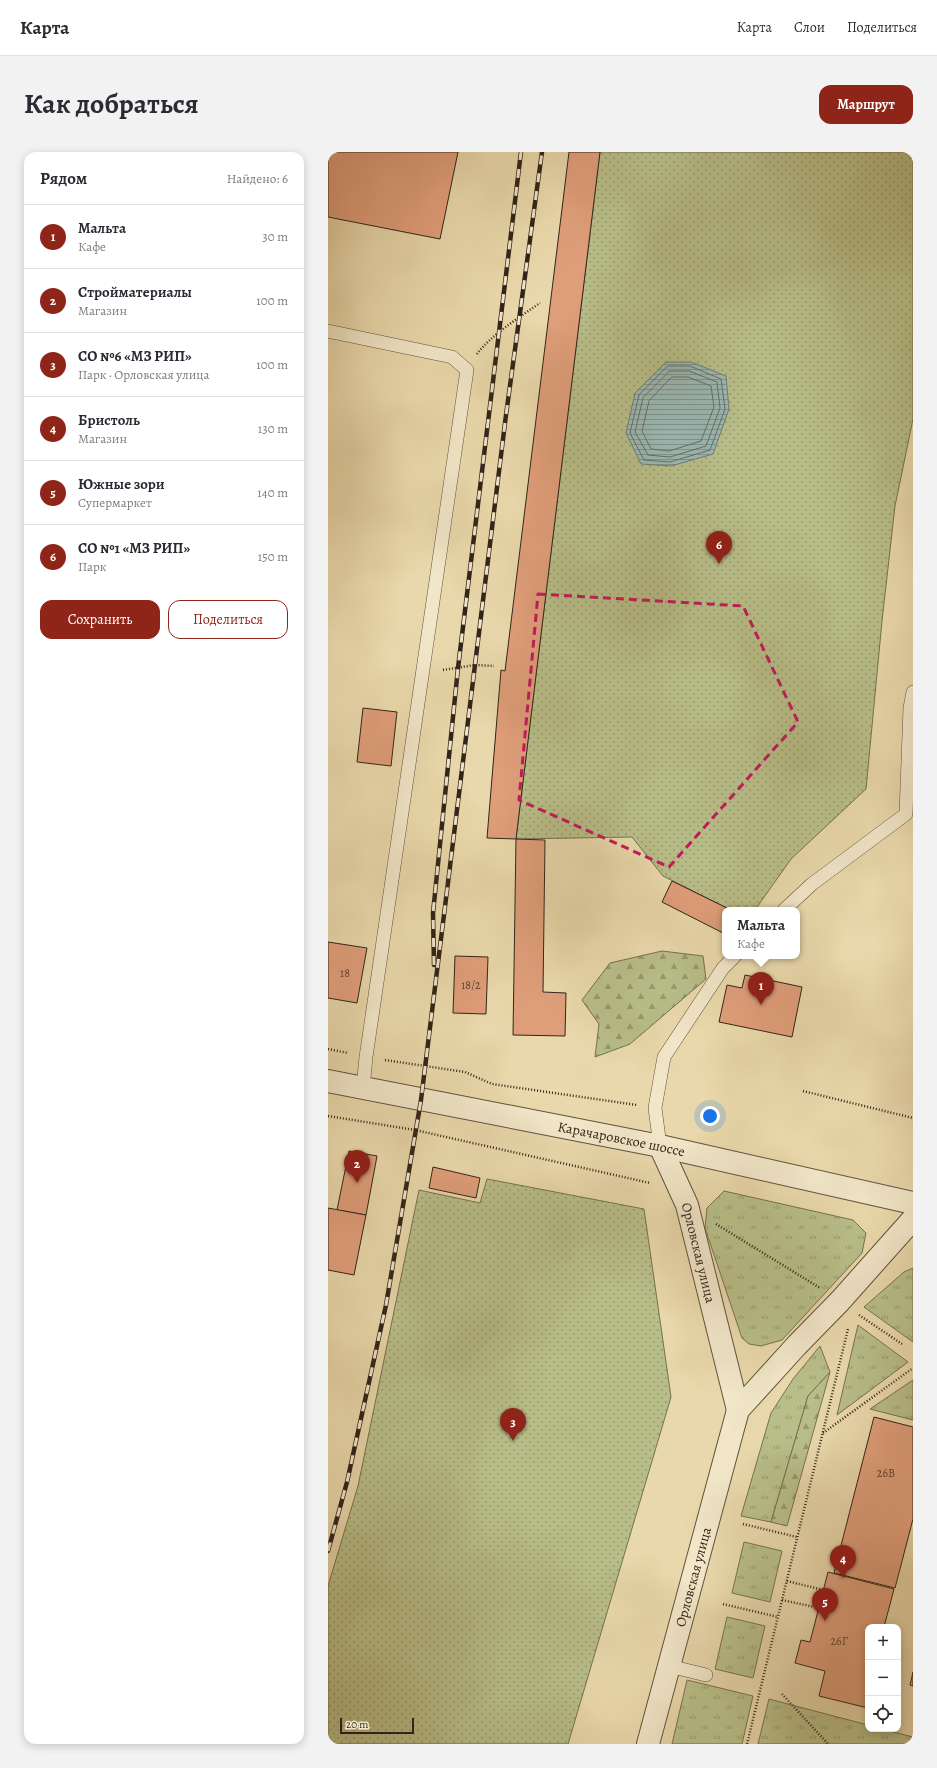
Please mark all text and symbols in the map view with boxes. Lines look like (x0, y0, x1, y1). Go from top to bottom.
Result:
text: Карта (20, 15, 69, 41)
text: Карта (737, 18, 772, 37)
text: Слои (794, 18, 825, 37)
text: Поделиться (847, 18, 917, 37)
text: Как добраться (24, 85, 199, 123)
button: Маршрут (819, 85, 913, 124)
text: Рядом (40, 167, 87, 190)
text: Найдено: 6 (227, 170, 288, 187)
text: Мальта (78, 218, 126, 238)
text: 1 (51, 228, 55, 245)
text: 30 m (262, 228, 288, 245)
text: Кафе (78, 238, 106, 255)
text: Стройматериалы (78, 282, 192, 302)
text: 2 (50, 292, 56, 309)
text: 100 m (256, 292, 288, 309)
text: Магазин (78, 302, 127, 319)
text: СО №6 «МЗ РИП» (78, 346, 192, 366)
text: 3 (50, 356, 56, 373)
text: 100 m (256, 356, 288, 373)
text: Парк · Орловская улица (78, 366, 209, 383)
text: Бристоль (78, 410, 140, 430)
text: 4 (50, 420, 56, 437)
text: 130 m (258, 420, 288, 437)
text: Магазин (78, 430, 127, 447)
text: Южные зори (78, 474, 165, 494)
text: 5 (50, 484, 56, 501)
text: 140 m (257, 484, 288, 501)
text: Супермаркет (78, 494, 152, 511)
pin: 6 (706, 531, 732, 564)
text: СО №1 «МЗ РИП» (78, 538, 190, 558)
text: 6 (50, 548, 56, 565)
text: 150 m (258, 548, 288, 565)
text: Парк (78, 558, 107, 575)
button: Сохранить (40, 600, 160, 639)
button: Поделиться (168, 600, 288, 639)
popup (722, 907, 800, 959)
text: Мальта (737, 915, 785, 935)
text: Кафе (737, 935, 765, 952)
house number: 18 (340, 965, 350, 981)
pin: 1 (748, 972, 774, 1005)
house number: 18/2 (461, 977, 481, 993)
your location (700, 1106, 720, 1126)
street label: Карачаровское шоссе (556, 1117, 687, 1161)
pin: 2 (344, 1150, 370, 1183)
street label: Орловская улица (677, 1201, 720, 1305)
pin: 3 (500, 1408, 526, 1441)
house number: 26В (877, 1465, 895, 1481)
street label: Орловская улица (671, 1525, 716, 1629)
pin: 4 (830, 1545, 856, 1578)
pin: 5 (812, 1588, 838, 1621)
map controls (865, 1624, 901, 1732)
button: + (865, 1624, 901, 1660)
house number: 26Г (830, 1633, 848, 1649)
button: − (865, 1660, 901, 1696)
button: locate (865, 1696, 901, 1732)
scale bar (340, 1716, 414, 1735)
text: 20 m (346, 1717, 368, 1732)

